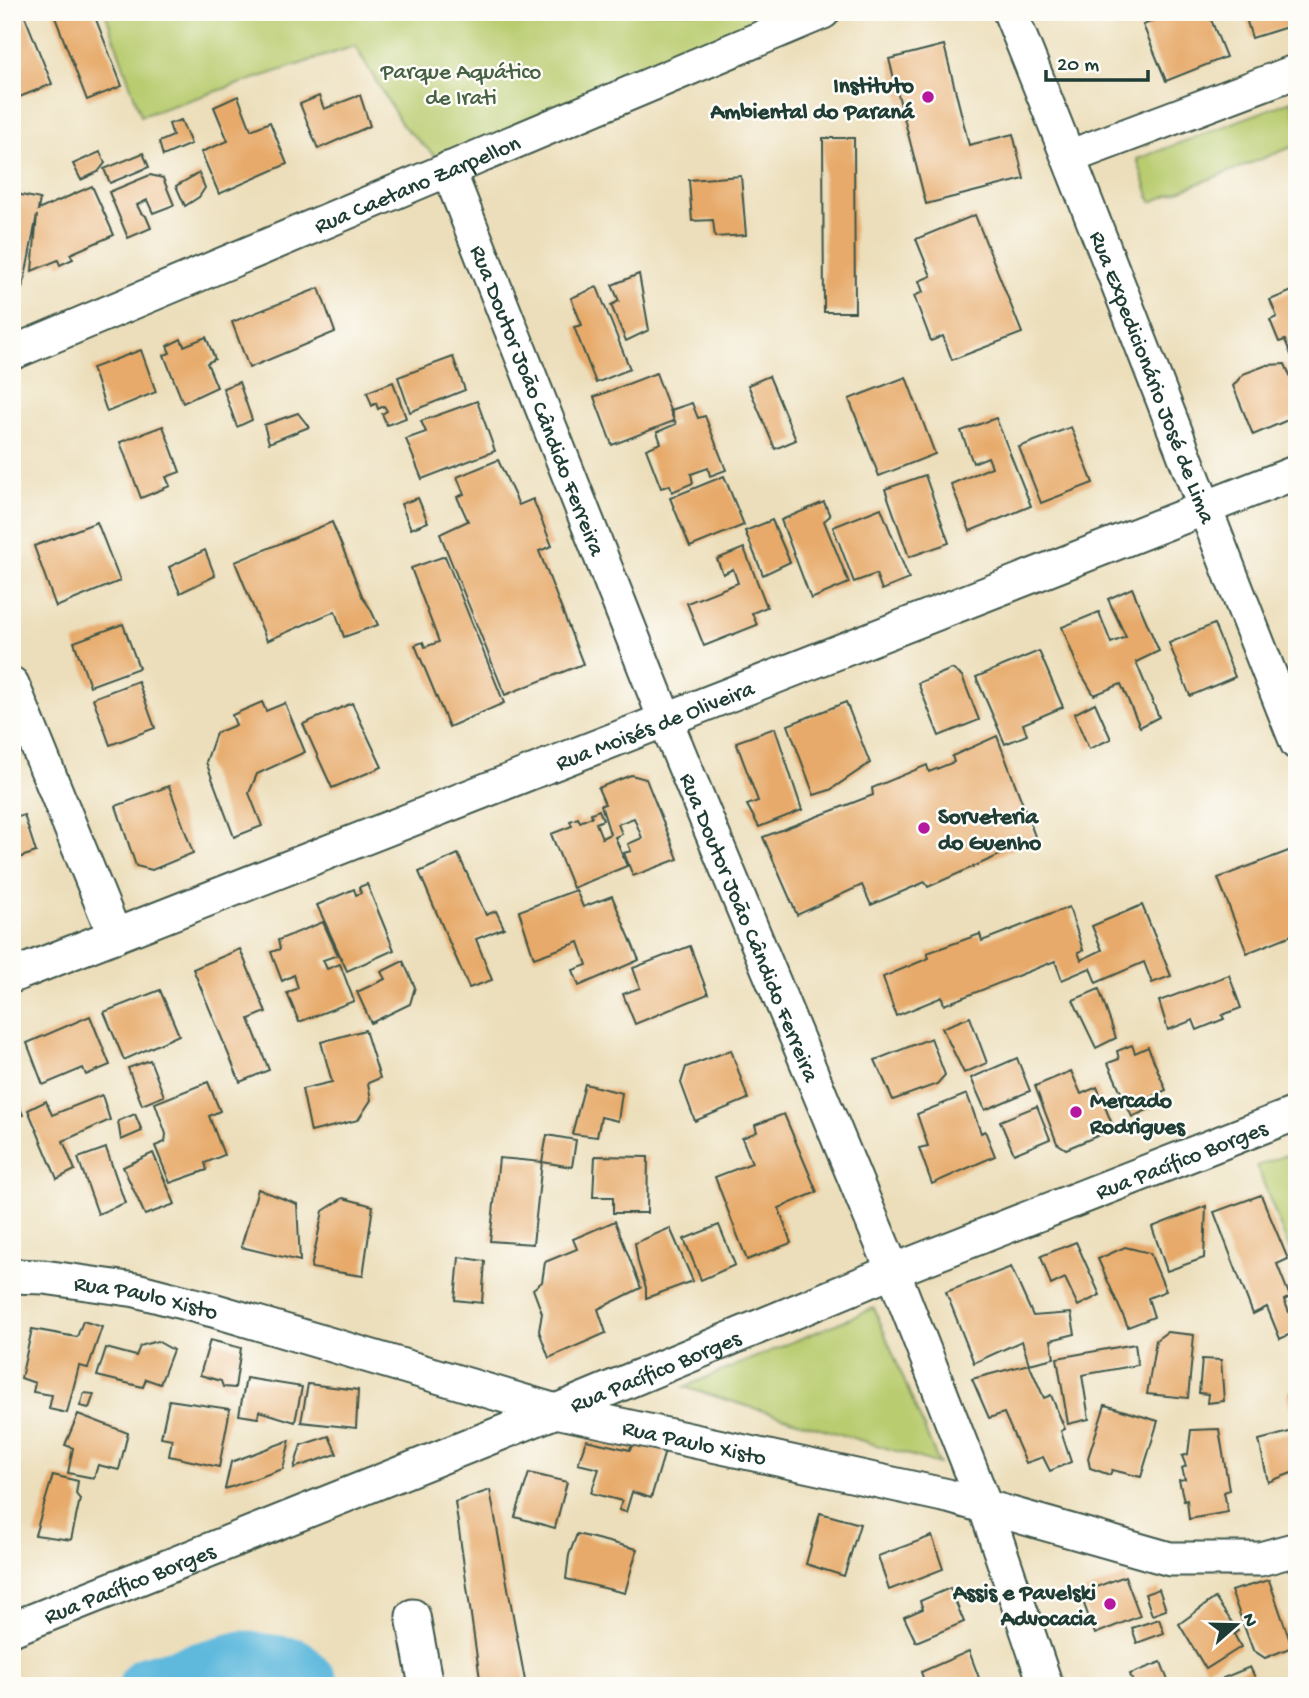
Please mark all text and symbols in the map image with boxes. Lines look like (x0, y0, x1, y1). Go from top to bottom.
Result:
scale bar (1046, 38, 1148, 82)
text: 20 m (1057, 54, 1099, 79)
park label: Parque Aquático de Irati (380, 60, 541, 113)
place label: Instituto Ambiental do Paraná (710, 74, 915, 127)
marker: Instituto Ambiental do Paraná (920, 89, 936, 105)
street label: Rua Caetano Zarpellon (311, 131, 525, 241)
street label: Rua Expedicionário José de Lima (1082, 228, 1220, 529)
street label: Rua Doutor João Cândido Ferreira (462, 242, 610, 561)
street label: Rua Moisés de Oliveira (552, 676, 760, 778)
street label: Rua Doutor João Cândido Ferreira (672, 770, 824, 1088)
place label: Sorveteria do Guenho (938, 805, 1041, 858)
marker: Sorveteria do Guenho (916, 820, 932, 836)
place label: Mercado Rodrigues (1089, 1089, 1186, 1142)
marker: Mercado Rodrigues (1068, 1104, 1084, 1120)
street label: Rua Pacífico Borges (1092, 1116, 1272, 1207)
street label: Rua Paulo Xisto (72, 1271, 220, 1328)
street label: Rua Pacífico Borges (567, 1326, 746, 1421)
street label: Rua Paulo Xisto (619, 1416, 769, 1473)
street label: Rua Pacífico Borges (41, 1539, 220, 1632)
place label: Assis e Pavelski Advocacia (952, 1581, 1097, 1634)
north arrow (1200, 1590, 1270, 1660)
marker: Assis e Pavelski Advocacia (1102, 1596, 1118, 1612)
text: N (1236, 1611, 1262, 1630)

